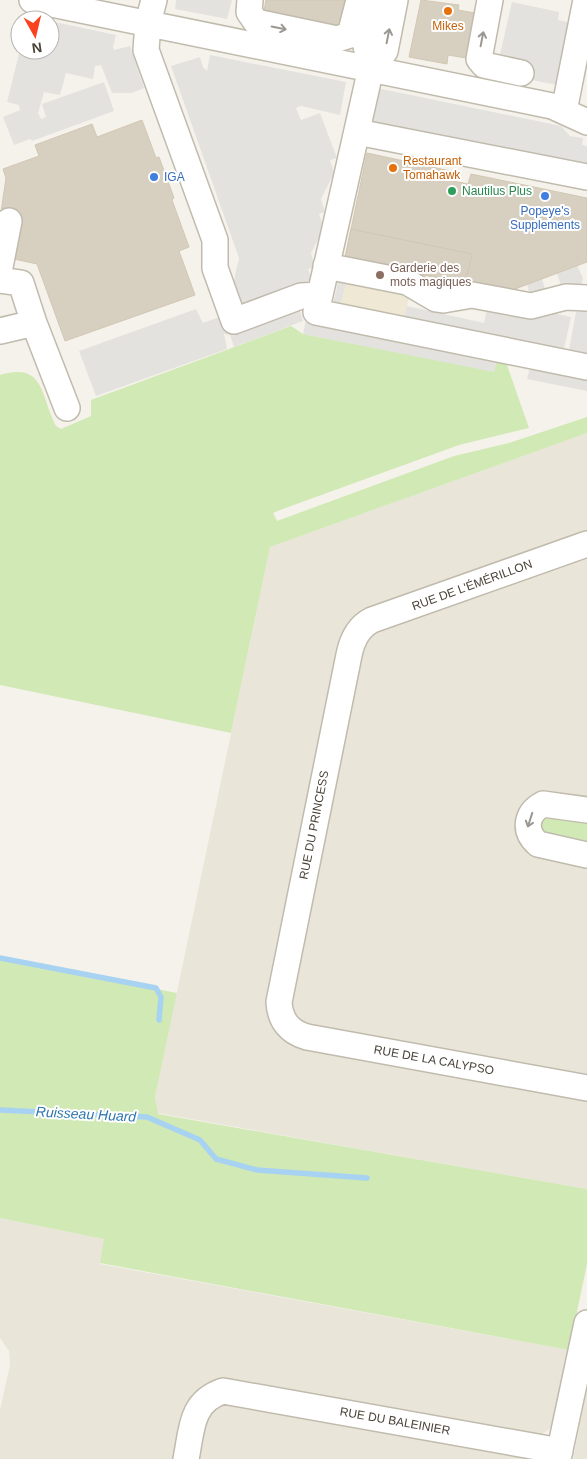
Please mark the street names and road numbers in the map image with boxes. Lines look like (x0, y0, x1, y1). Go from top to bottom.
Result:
street label: RUE DE L'ÉMÉRILLON (410, 556, 534, 613)
street label: RUE DU PRINCESS (297, 769, 331, 881)
street label: RUE DE LA CALYPSO (373, 1043, 495, 1077)
street label: RUE DU BALEINIER (339, 1404, 452, 1438)

